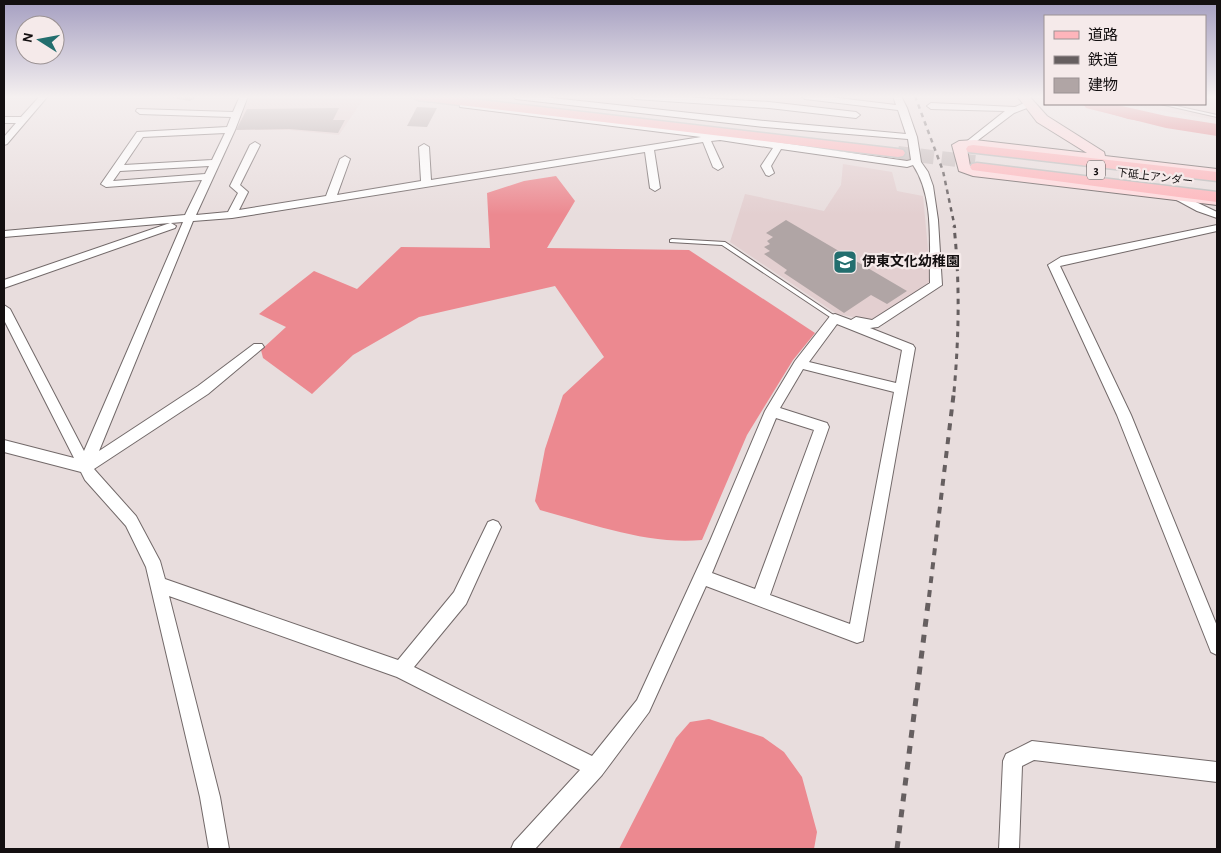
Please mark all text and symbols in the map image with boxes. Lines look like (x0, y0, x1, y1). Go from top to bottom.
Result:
north arrow (15, 15, 65, 65)
legend (1044, 15, 1206, 105)
text: 道路 (1088, 27, 1118, 43)
text: N (20, 32, 36, 44)
text: 鉄道 (1088, 52, 1118, 68)
text: 建物 (1088, 77, 1118, 93)
road number: 3 (1087, 160, 1105, 180)
street label: 下砥上アンダー (1116, 166, 1194, 187)
school or university icon: 伊東文化幼稚園 (832, 249, 858, 275)
place label: 伊東文化幼稚園 (862, 253, 960, 269)

